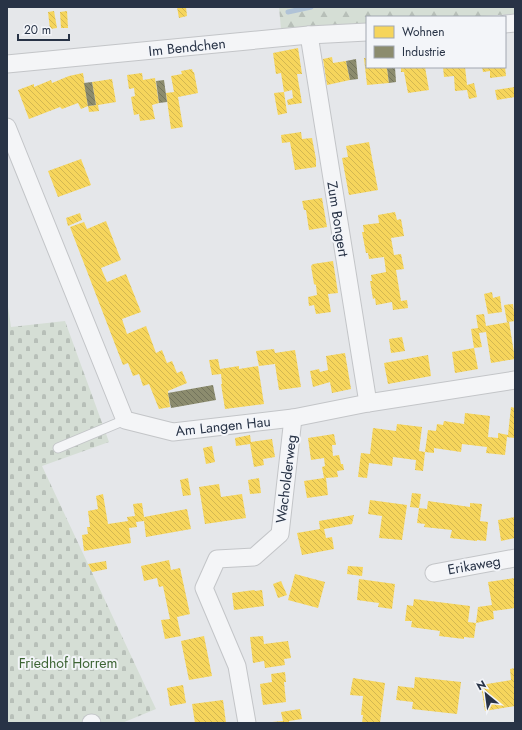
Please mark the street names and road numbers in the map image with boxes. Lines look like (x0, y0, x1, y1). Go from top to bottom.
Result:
street label: Im Bendchen (147, 33, 227, 61)
street label: Zum Bongert (322, 180, 354, 259)
street label: Am Langen Hau (174, 411, 272, 441)
street label: Wacholderweg (271, 434, 301, 524)
street label: Erikaweg (446, 551, 502, 579)

